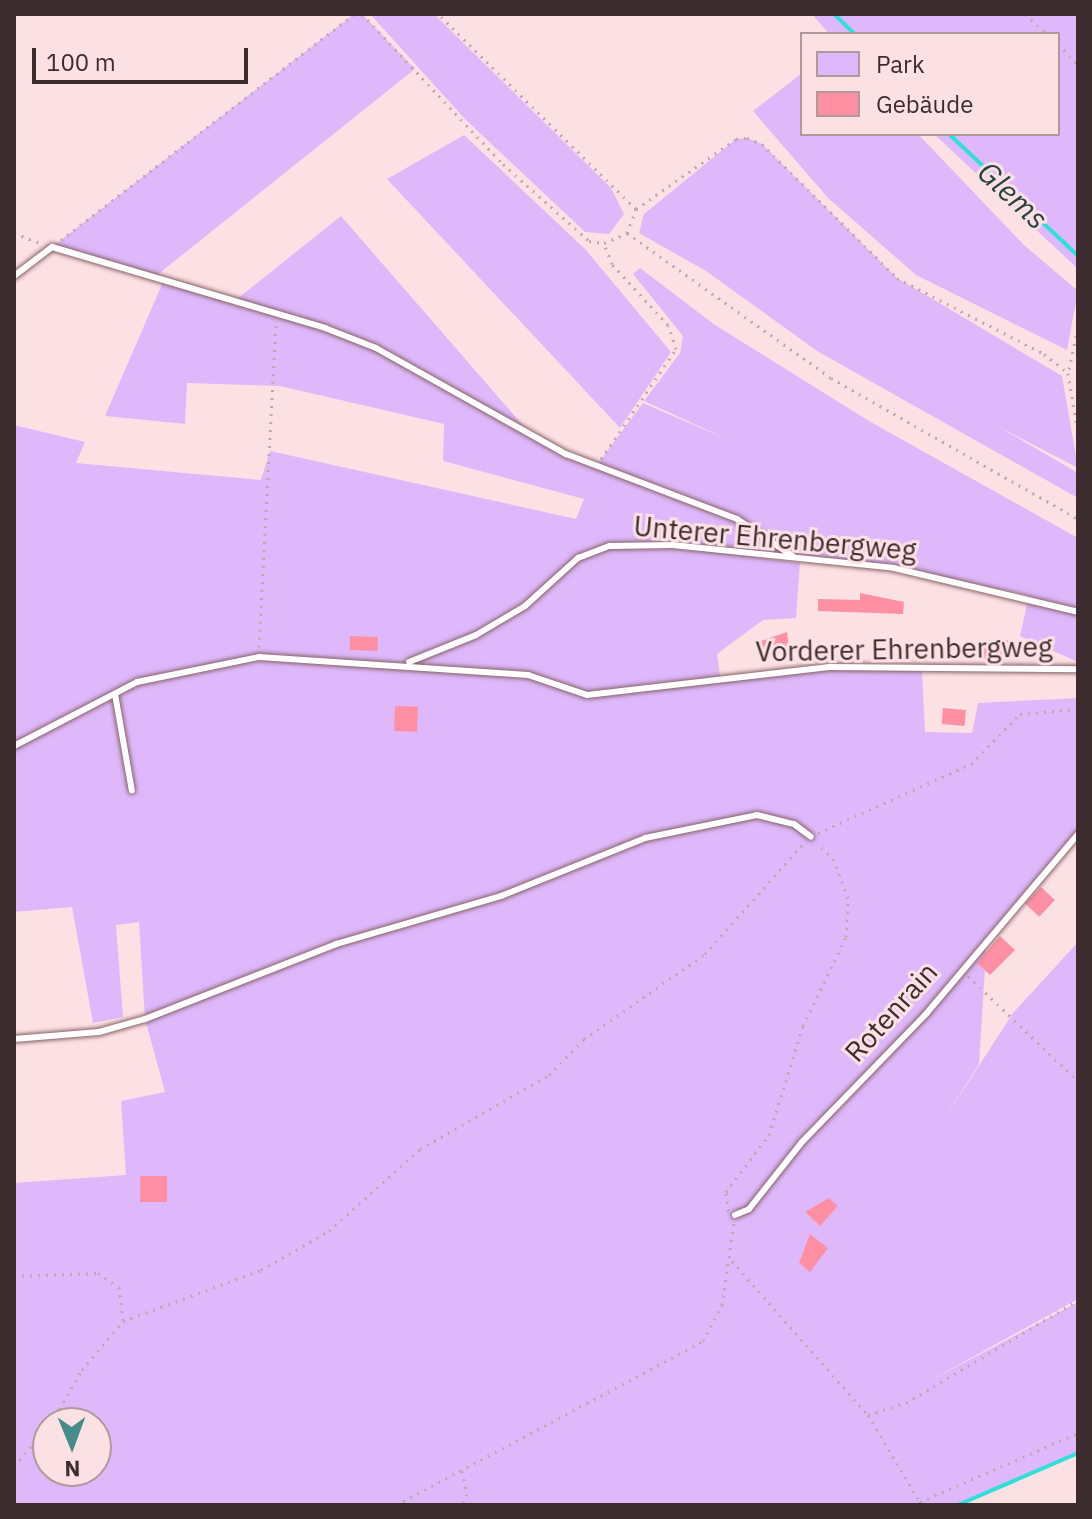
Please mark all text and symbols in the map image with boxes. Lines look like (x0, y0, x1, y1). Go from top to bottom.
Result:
scale bar (36, 32, 252, 82)
legend (800, 32, 1060, 136)
text: 100 m (46, 46, 116, 78)
text: Park (876, 48, 925, 80)
text: Gebäude (876, 88, 973, 120)
water label: Glems (971, 154, 1055, 236)
street label: Unterer Ehrenbergweg (632, 509, 918, 567)
street label: Vorderer Ehrenbergweg (755, 630, 1053, 668)
street label: Rotenrain (838, 955, 944, 1069)
north arrow (32, 1407, 112, 1487)
text: N (64, 1455, 81, 1484)

